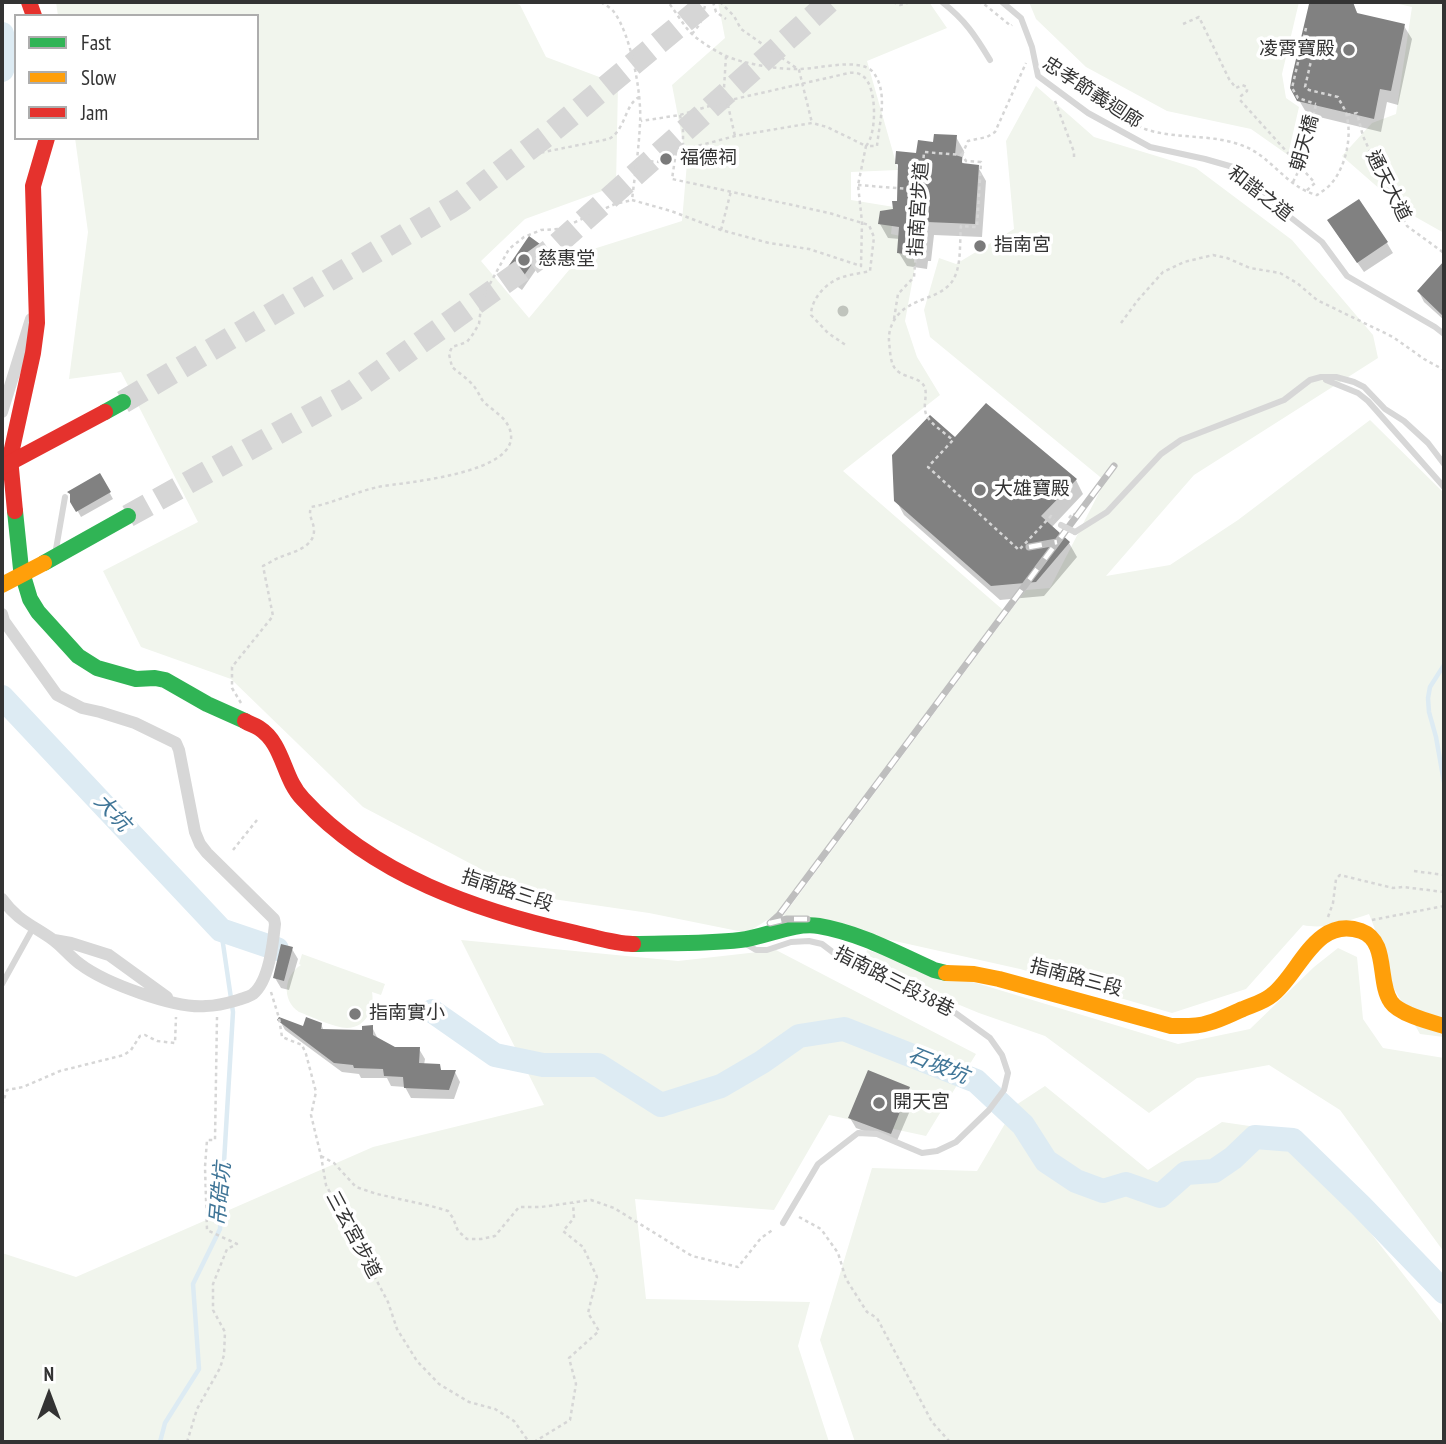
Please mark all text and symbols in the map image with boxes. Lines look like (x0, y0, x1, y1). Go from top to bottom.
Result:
legend (14, 14, 259, 140)
text: Fast (81, 29, 111, 56)
place label: 凌霄寶殿 (1259, 39, 1335, 61)
marker: 凌霄寶殿 (1341, 42, 1357, 58)
street label: 忠孝節義迴廊 (1038, 52, 1146, 134)
text: Slow (81, 64, 116, 91)
text: Jam (81, 99, 108, 126)
street label: 朝天橋 (1286, 112, 1324, 174)
street label: 通天大道 (1361, 147, 1415, 225)
place label: 福德祠 (680, 148, 737, 170)
marker: 福德祠 (658, 151, 674, 167)
street label: 指南宮步道 (904, 161, 934, 257)
street label: 和諧之道 (1223, 162, 1297, 226)
place label: 指南宮 (994, 235, 1051, 257)
marker: 指南宮 (972, 238, 988, 254)
place label: 慈惠堂 (538, 249, 595, 271)
marker: 慈惠堂 (516, 252, 532, 268)
place label: 大雄寶殿 (994, 479, 1070, 501)
marker: 大雄寶殿 (972, 482, 988, 498)
water label: 大坑 (88, 789, 136, 837)
street label: 指南路三段 (458, 865, 556, 917)
street label: 指南路三段38巷 (830, 942, 958, 1022)
street label: 指南路三段 (1027, 955, 1125, 1001)
place label: 指南實小 (369, 1003, 445, 1025)
marker: 指南實小 (347, 1006, 363, 1022)
water label: 石坡坑 (904, 1043, 972, 1089)
place label: 開天宮 (893, 1092, 950, 1114)
marker: 開天宮 (871, 1095, 887, 1111)
water label: 吊硞坑 (206, 1162, 236, 1226)
street label: 三玄宮步道 (321, 1188, 385, 1282)
north arrow (14, 1360, 84, 1430)
text: N (44, 1362, 54, 1386)

